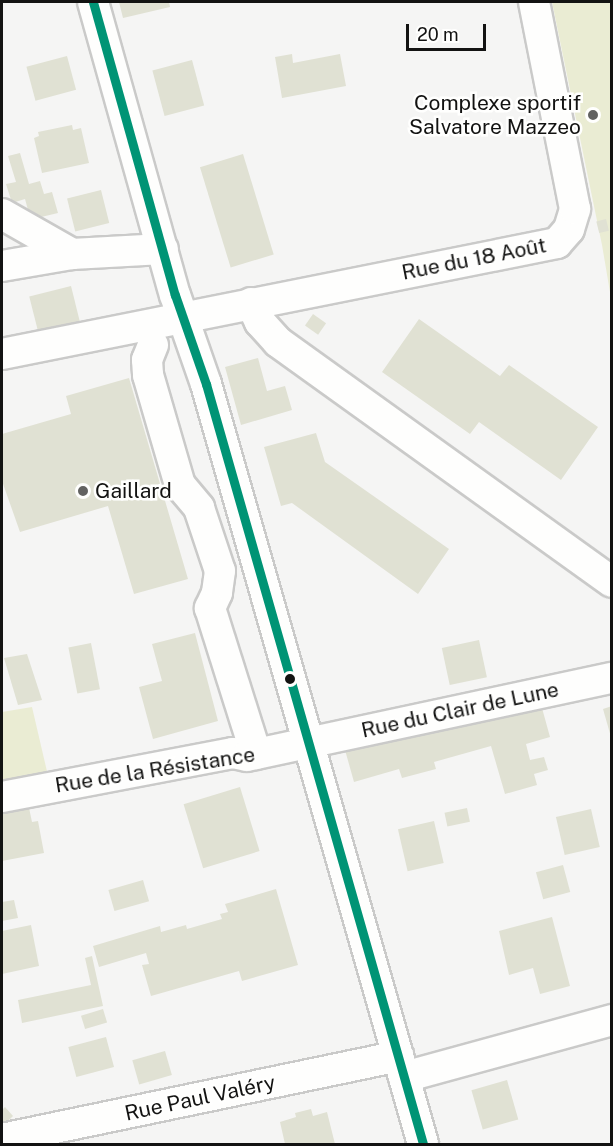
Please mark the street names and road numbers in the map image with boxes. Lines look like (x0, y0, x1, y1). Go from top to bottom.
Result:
street label: Rue du 18 Août (399, 233, 549, 285)
street label: Rue du Clair de Lune (359, 677, 561, 743)
street label: Rue de la Résistance (53, 742, 257, 798)
street label: Rue Paul Valéry (122, 1070, 278, 1126)

